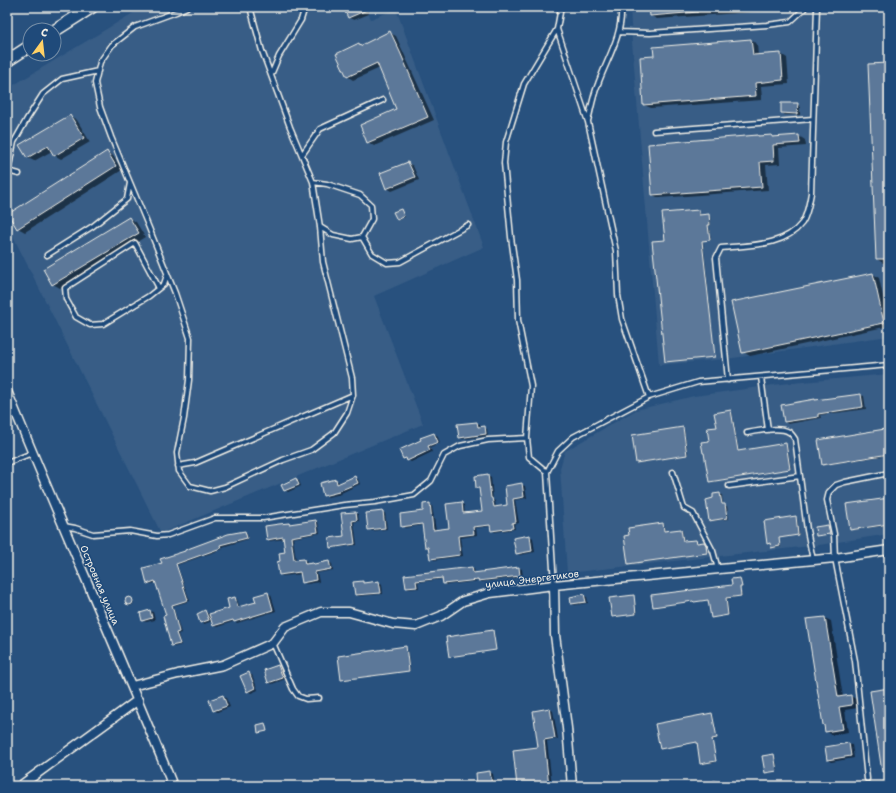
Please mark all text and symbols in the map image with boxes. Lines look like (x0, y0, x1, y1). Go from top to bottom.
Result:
north arrow (22, 22, 62, 62)
text: С (39, 25, 50, 41)
street label: Островная улица (77, 543, 123, 628)
street label: улица Энергетиков (484, 567, 580, 591)

